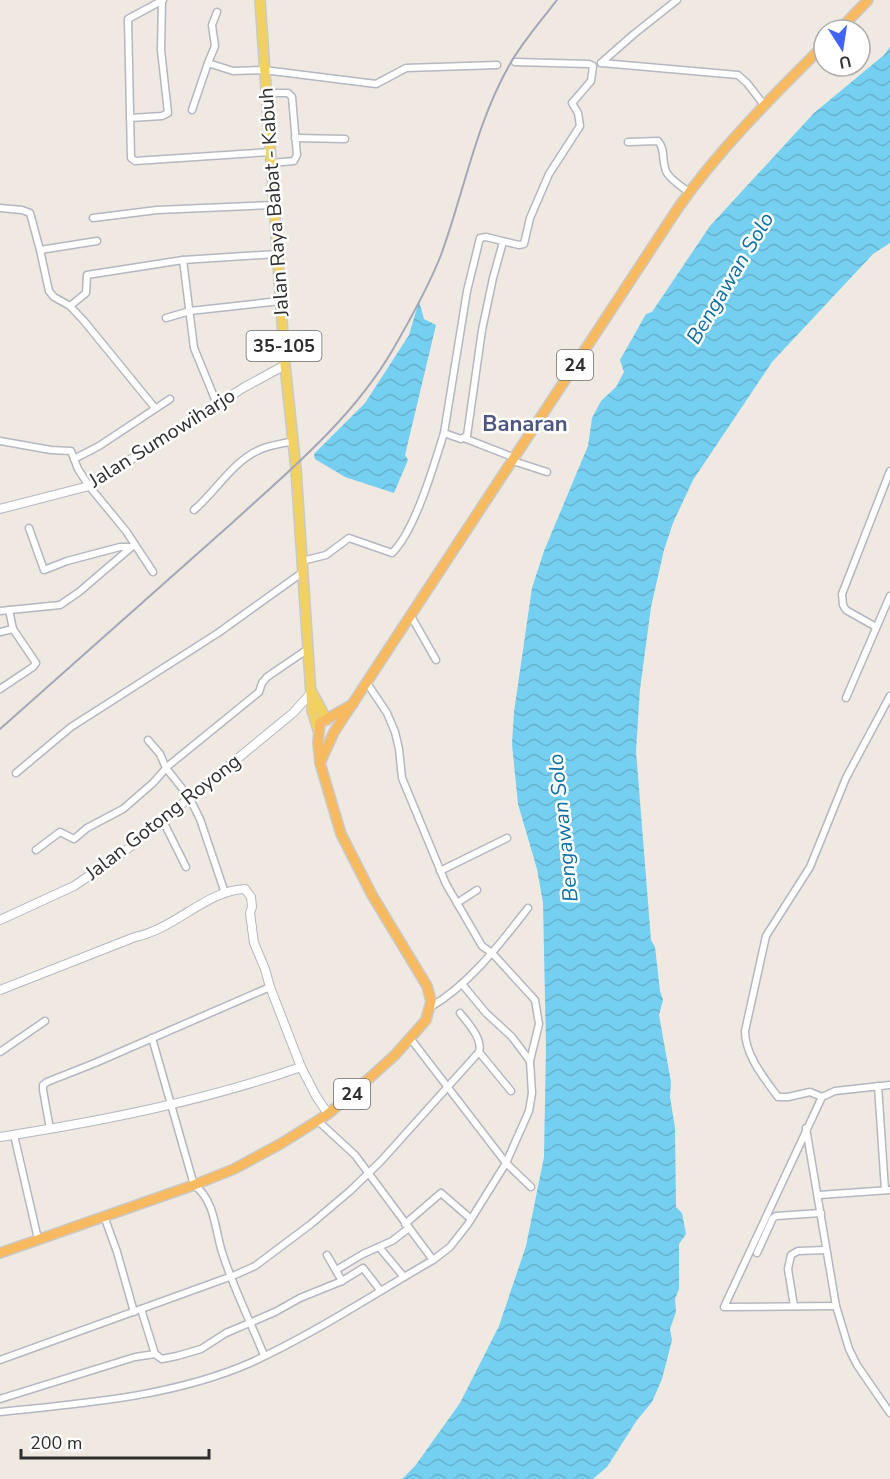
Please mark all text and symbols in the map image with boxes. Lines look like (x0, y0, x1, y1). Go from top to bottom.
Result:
north arrow (812, 18, 872, 78)
text: U (837, 50, 853, 74)
street label: Jalan Raya Babat - Kabuh (253, 87, 296, 318)
water label: Bengawan Solo (680, 207, 780, 349)
road number: 35-105 (246, 331, 322, 361)
road number: 24 (557, 350, 593, 380)
street label: Jalan Sumowiharjo (83, 382, 240, 495)
district label: Banaran (482, 409, 568, 439)
street label: Jalan Gotong Royong (79, 748, 246, 887)
water label: Bengawan Solo (541, 752, 585, 904)
road number: 24 (334, 1079, 370, 1109)
scale bar (21, 1422, 208, 1460)
text: 200 m (30, 1431, 82, 1455)

